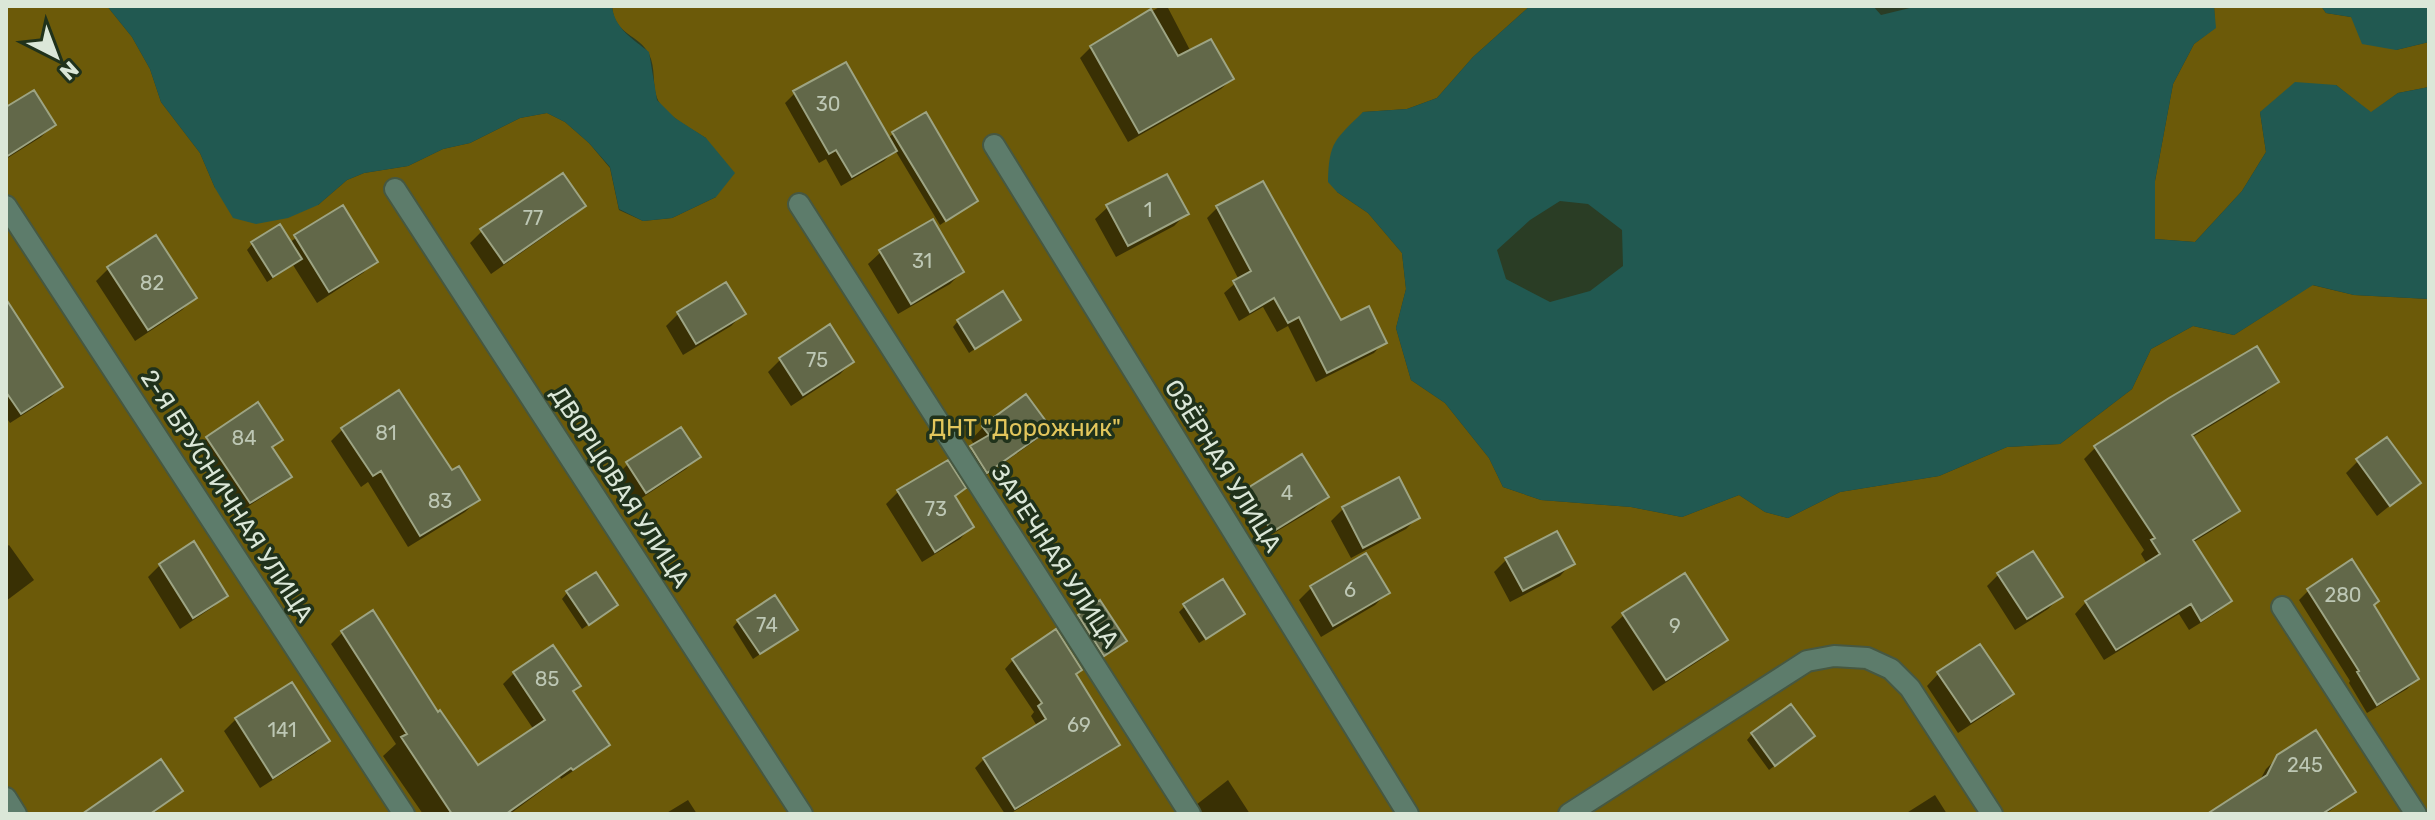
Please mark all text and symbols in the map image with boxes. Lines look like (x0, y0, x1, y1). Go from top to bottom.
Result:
north arrow (16, 16, 96, 96)
text: N (54, 55, 84, 86)
house number: 30 (816, 92, 840, 116)
house number: 1 (1144, 198, 1152, 222)
house number: 77 (523, 206, 543, 230)
house number: 31 (912, 249, 932, 273)
house number: 82 (140, 271, 164, 295)
house number: 75 (806, 348, 828, 372)
street label: 2-Я БРУСНИЧНАЯ УЛИЦА (135, 365, 319, 627)
street label: ОЗЁРНАЯ УЛИЦА (1159, 375, 1287, 557)
street label: ДВОРЦОВАЯ УЛИЦА (544, 381, 696, 593)
park label: ДНТ "Дорожник" (929, 414, 1121, 442)
house number: 81 (375, 421, 397, 445)
house number: 84 (231, 426, 257, 450)
street label: ЗАРЕЧНАЯ УЛИЦА (985, 459, 1125, 653)
house number: 4 (1281, 481, 1293, 505)
house number: 83 (428, 489, 452, 513)
house number: 73 (925, 497, 947, 521)
house number: 6 (1344, 578, 1356, 602)
house number: 280 (2324, 583, 2362, 607)
house number: 74 (756, 613, 778, 637)
house number: 9 (1669, 614, 1681, 638)
house number: 85 (535, 667, 559, 691)
house number: 69 (1067, 713, 1091, 737)
house number: 141 (267, 718, 297, 742)
house number: 245 (2287, 753, 2323, 777)

